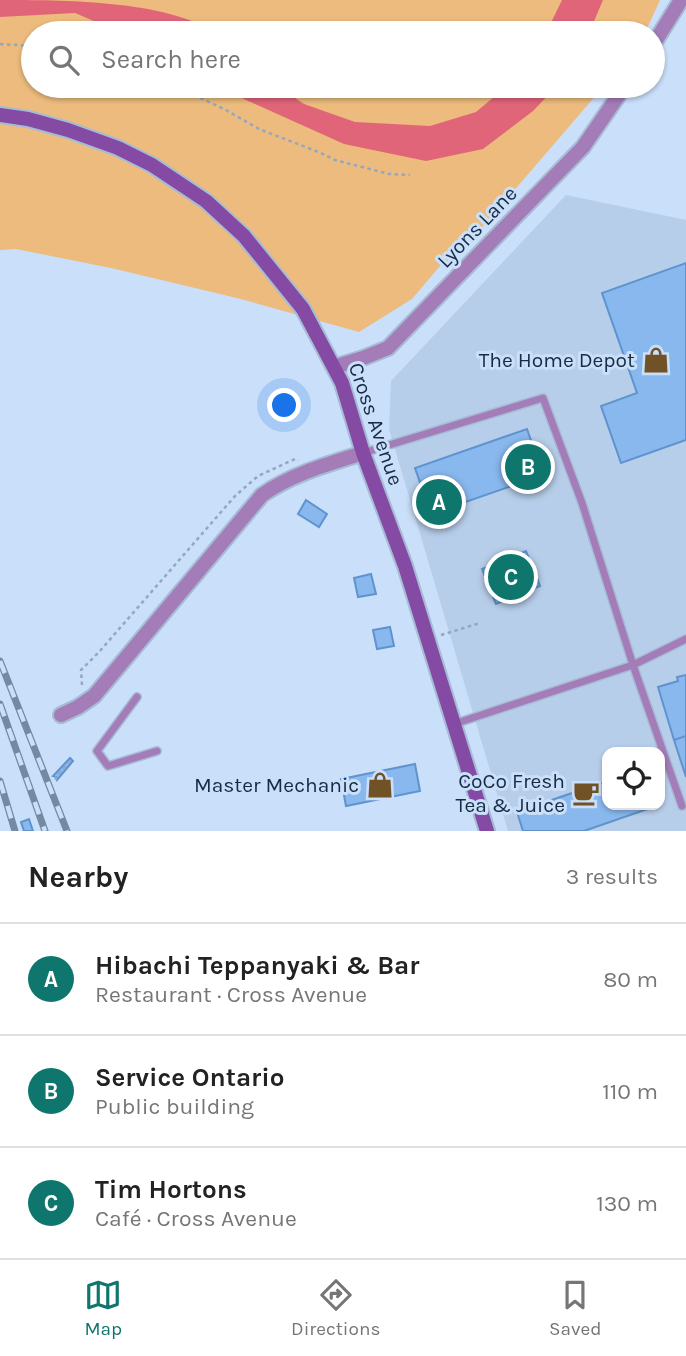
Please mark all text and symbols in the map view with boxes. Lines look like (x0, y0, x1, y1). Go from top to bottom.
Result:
search box (21, 21, 665, 98)
icon: search (45, 41, 83, 79)
text: Search here (101, 44, 241, 75)
street label: Lyons Lane (432, 181, 522, 273)
shop icon: The Home Depot (641, 345, 671, 375)
place label: The Home Depot (479, 348, 635, 372)
street label: Cross Avenue (344, 360, 408, 488)
your location (267, 388, 301, 422)
pin: B (505, 441, 551, 493)
pin: A (416, 476, 462, 528)
pin: C (488, 551, 534, 603)
map controls (602, 747, 665, 810)
button: locate (602, 747, 665, 810)
place label: CoCo Fresh Tea & Juice (455, 769, 565, 817)
shop icon: Master Mechanic (365, 770, 395, 800)
place label: Master Mechanic (194, 773, 359, 797)
cafe icon: CoCo Fresh Tea & Juice (571, 778, 601, 808)
text: Nearby (28, 859, 128, 895)
text: 3 results (566, 863, 658, 890)
text: Hibachi Teppanyaki & Bar (95, 950, 419, 981)
text: A (44, 966, 58, 993)
text: 80 m (603, 966, 658, 993)
text: Restaurant · Cross Avenue (95, 981, 367, 1008)
text: Service Ontario (95, 1062, 285, 1093)
text: B (44, 1078, 58, 1105)
text: 110 m (602, 1078, 658, 1105)
text: Public building (95, 1093, 254, 1120)
text: Tim Hortons (95, 1174, 247, 1205)
text: C (44, 1190, 58, 1217)
text: 130 m (596, 1190, 658, 1217)
text: Café · Cross Avenue (95, 1205, 297, 1232)
tab: Map (84, 1276, 122, 1340)
tab: Directions (291, 1276, 380, 1340)
tab: Saved (549, 1276, 602, 1340)

